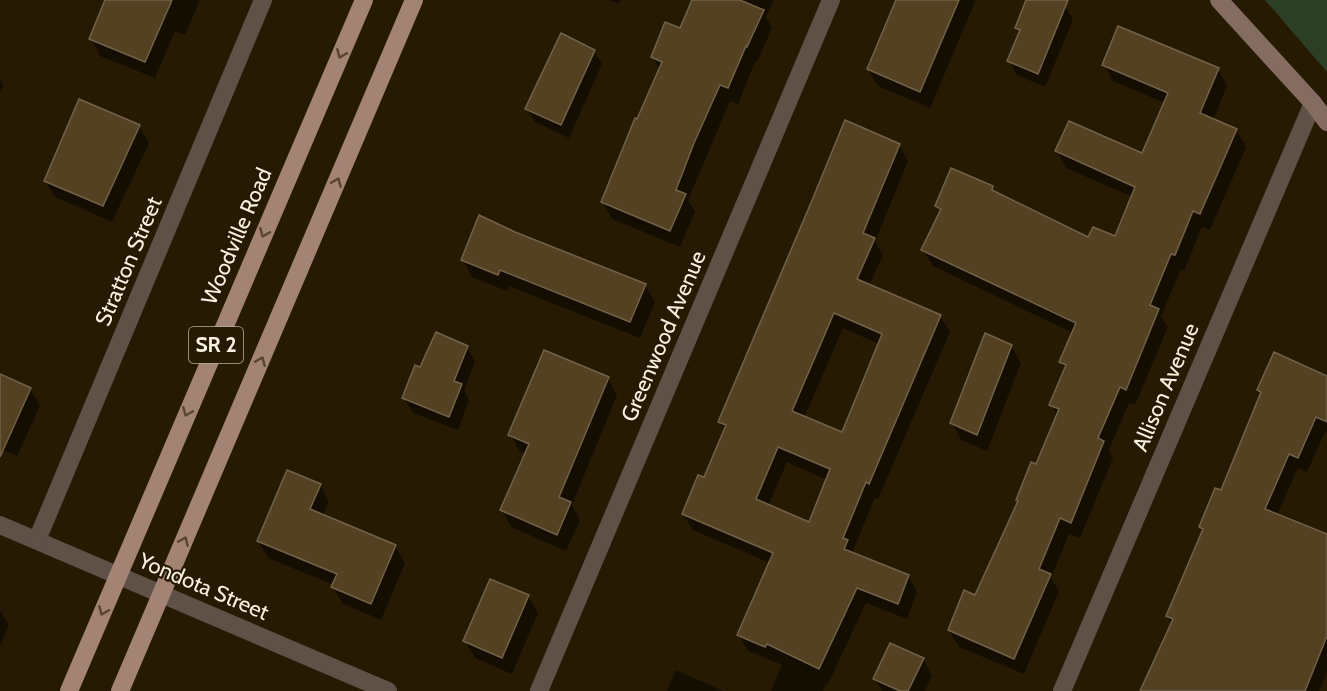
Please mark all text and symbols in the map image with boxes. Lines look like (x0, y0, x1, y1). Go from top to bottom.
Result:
one-way arrow (336, 47, 348, 58)
street label: Woodville Road (195, 164, 277, 309)
one-way arrow (330, 177, 342, 188)
street label: Stratton Street (89, 192, 168, 330)
one-way arrow (259, 227, 271, 238)
street label: Greenwood Avenue (615, 247, 712, 426)
street label: Allison Avenue (1126, 319, 1205, 455)
road number: SR 2 (189, 327, 243, 363)
one-way arrow (254, 356, 266, 367)
one-way arrow (182, 406, 194, 417)
one-way arrow (177, 536, 189, 547)
street label: Yondota Street (134, 547, 273, 626)
one-way arrow (98, 605, 110, 616)

